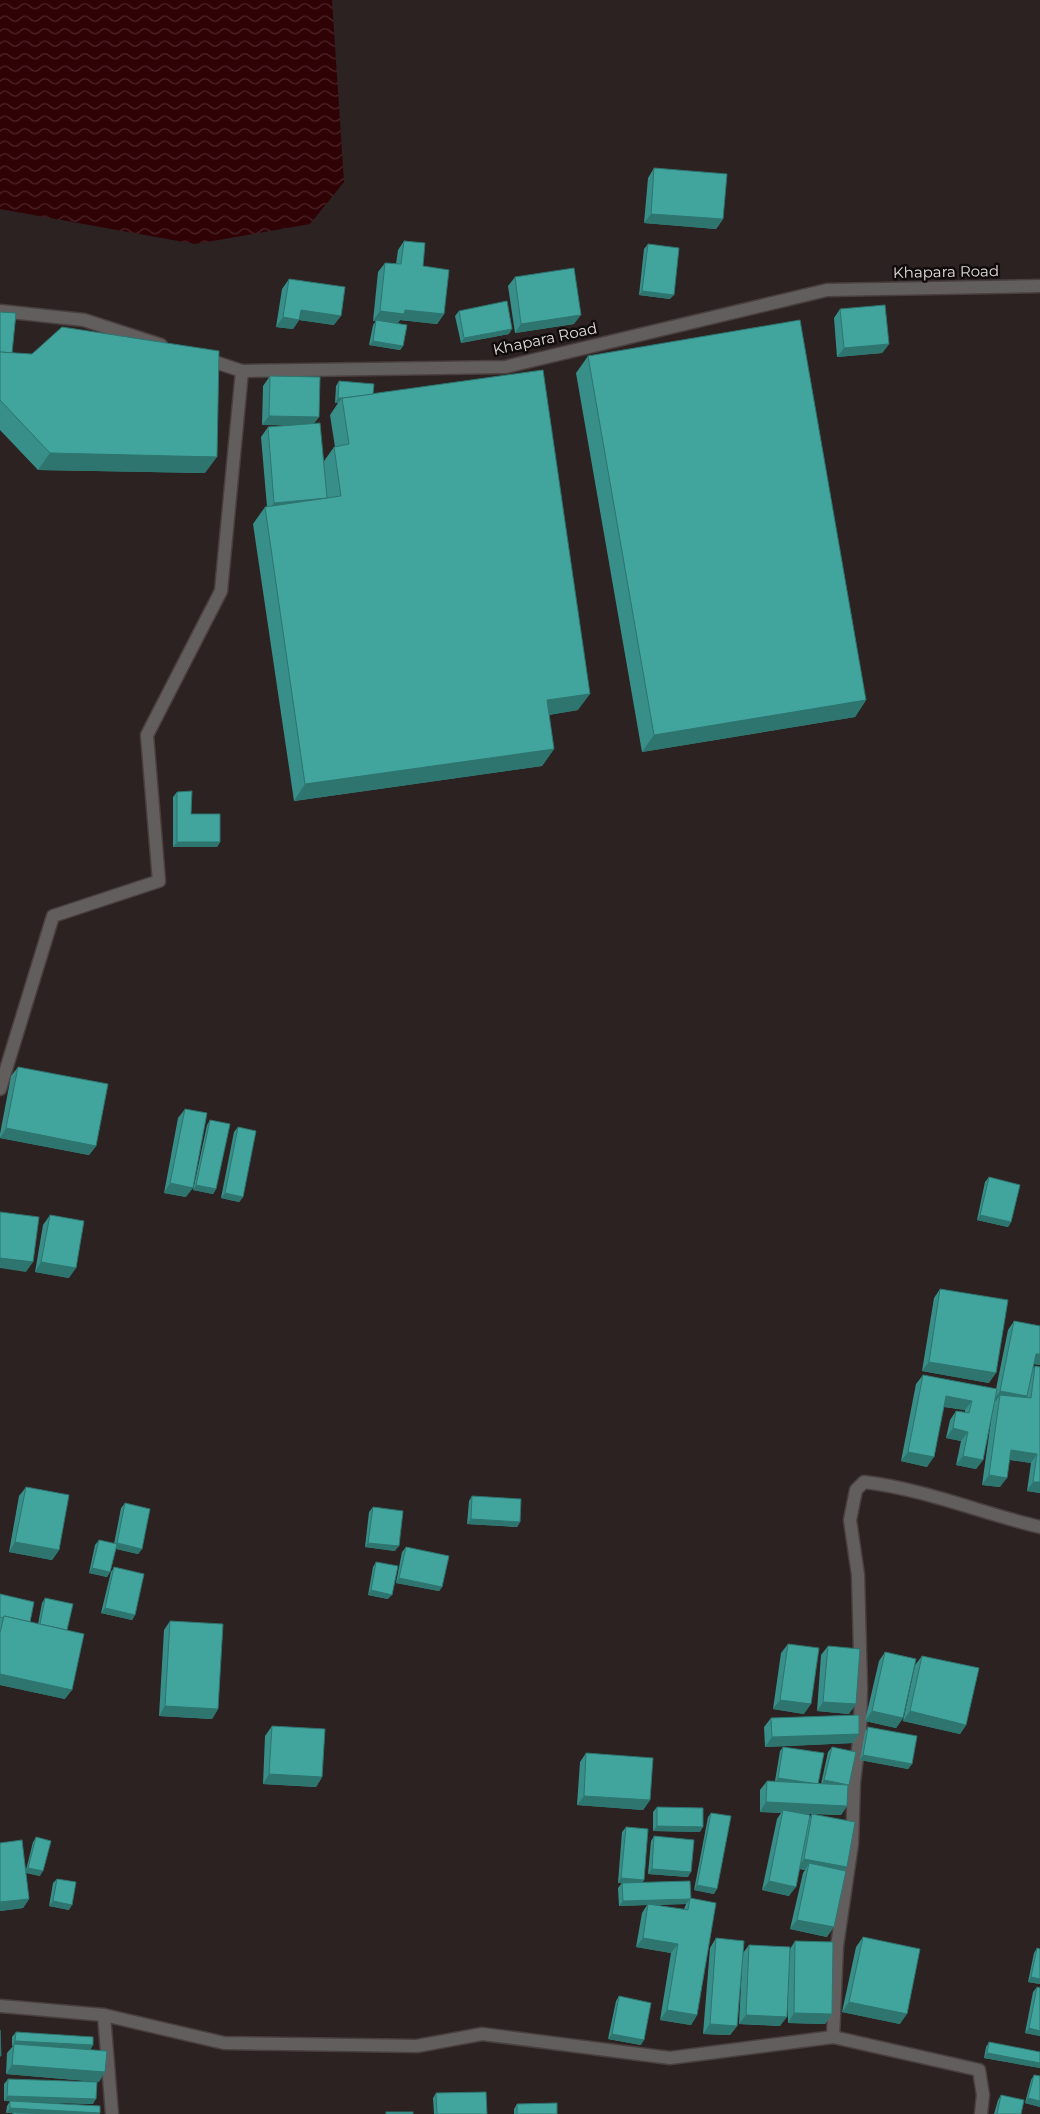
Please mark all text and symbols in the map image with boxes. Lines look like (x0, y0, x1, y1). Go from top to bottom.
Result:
street label: Khapara Road (893, 261, 999, 282)
street label: Khapara Road (491, 318, 599, 359)

